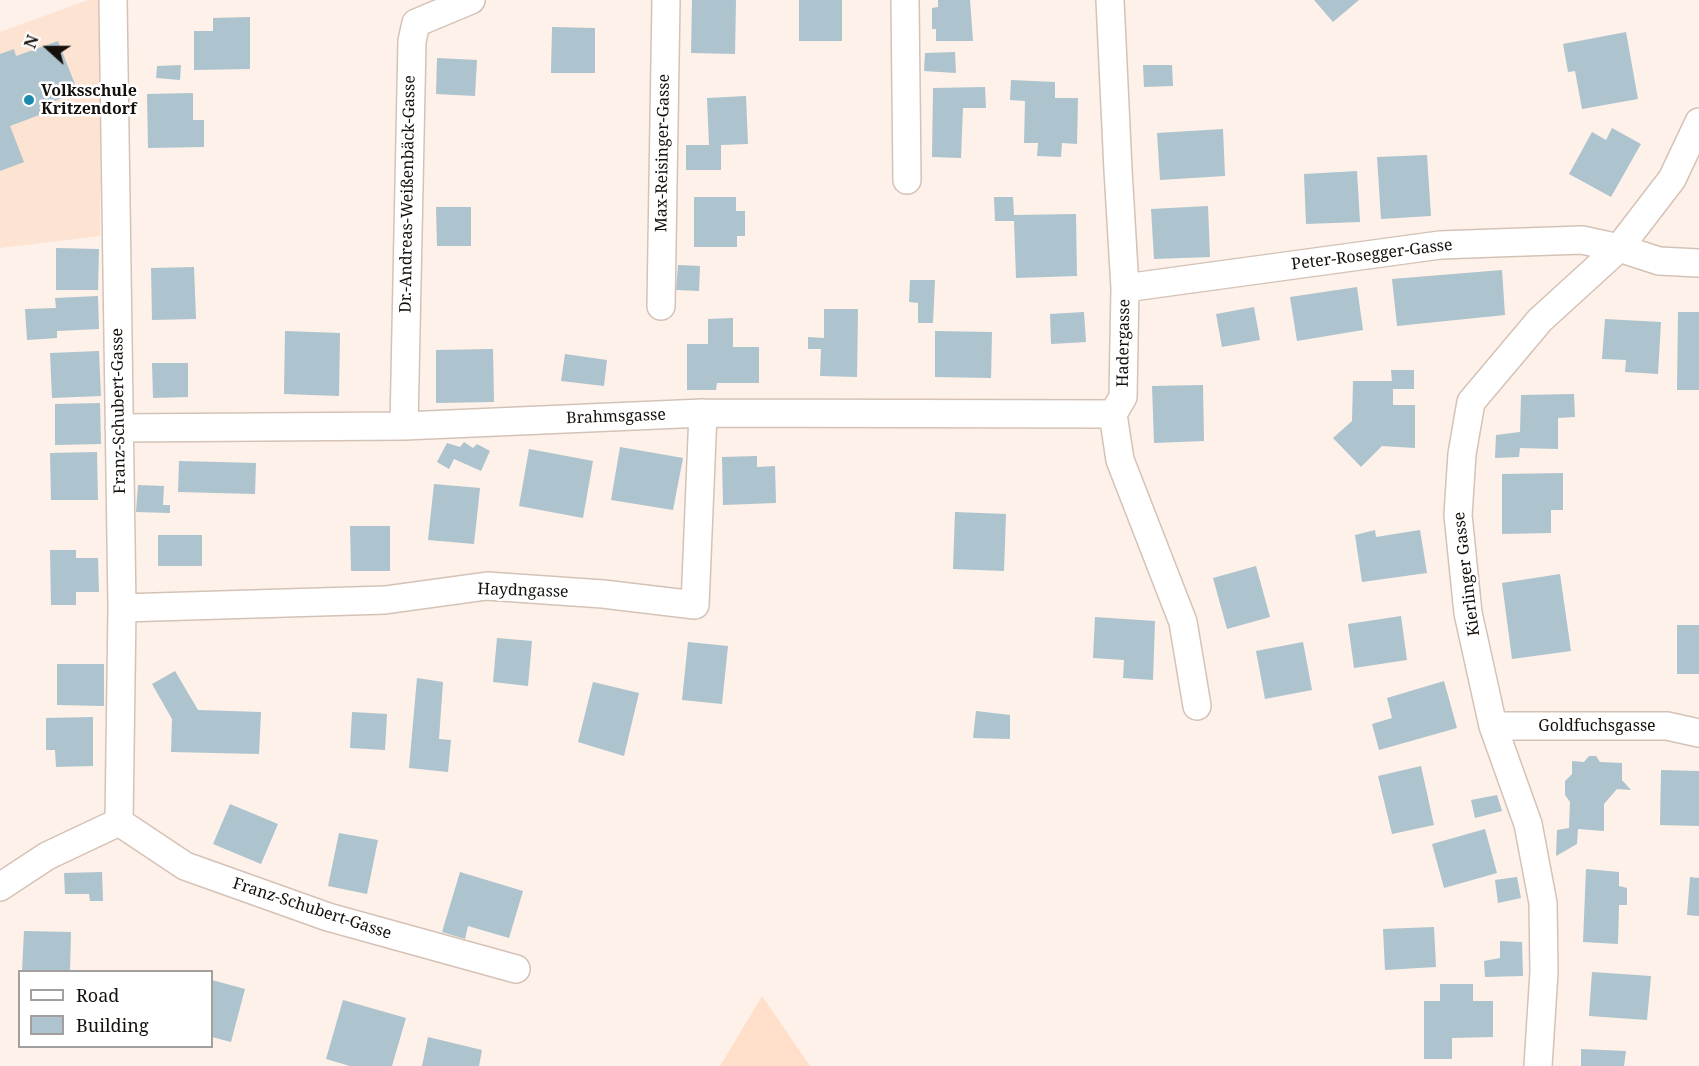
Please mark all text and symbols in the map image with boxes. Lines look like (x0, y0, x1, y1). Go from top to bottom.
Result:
north arrow (18, 18, 78, 78)
text: N (19, 32, 44, 51)
street label: Max-Reisinger-Gasse (652, 74, 674, 232)
street label: Dr.-Andreas-Weißenbäck-Gasse (396, 75, 420, 313)
place label: Volksschule Kritzendorf (41, 81, 137, 119)
marker: Volksschule Kritzendorf (22, 93, 36, 107)
street label: Peter-Rosegger-Gasse (1290, 236, 1454, 274)
street label: Hadergasse (1114, 299, 1134, 387)
street label: Franz-Schubert-Gasse (108, 328, 130, 494)
street label: Brahmsgasse (566, 406, 666, 428)
street label: Kierlinger Gasse (1450, 511, 1484, 637)
street label: Haydngasse (477, 580, 569, 602)
street label: Goldfuchsgasse (1538, 716, 1656, 736)
street label: Franz-Schubert-Gasse (230, 874, 394, 944)
legend (18, 970, 213, 1048)
text: Road (76, 983, 119, 1007)
text: Building (76, 1013, 149, 1037)

